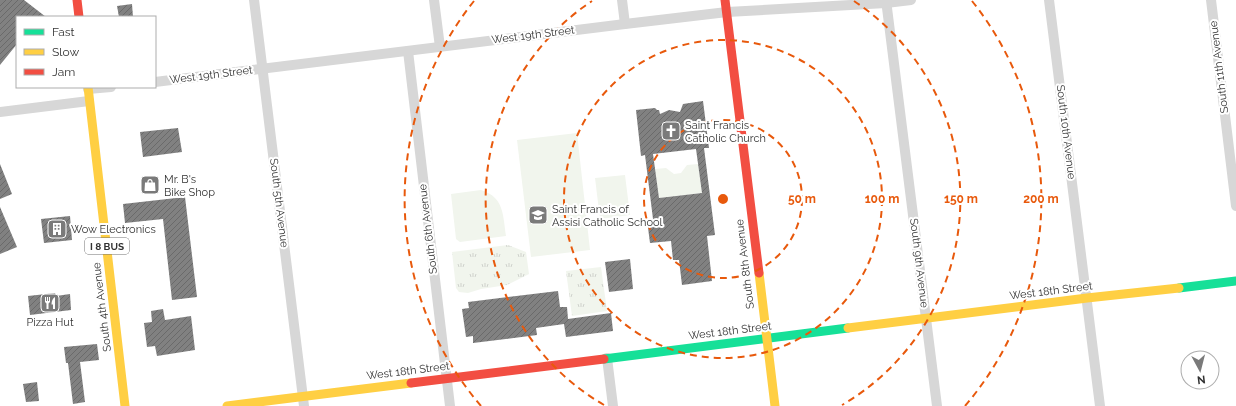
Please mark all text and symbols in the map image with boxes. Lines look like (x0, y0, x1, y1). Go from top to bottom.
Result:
legend (16, 16, 156, 88)
street label: South 11th Avenue (1207, 19, 1231, 114)
street label: West 19th Street (491, 23, 576, 47)
text: Fast (52, 25, 75, 39)
text: Slow (52, 45, 79, 59)
street label: West 19th Street (169, 63, 254, 87)
text: Jam (52, 65, 75, 79)
street label: South 10th Avenue (1054, 84, 1078, 181)
place label: Saint Francis Catholic Church (685, 119, 766, 145)
church icon: Saint Francis Catholic Church (660, 120, 682, 142)
street label: South 5th Avenue (267, 158, 291, 249)
place label: Mr. B's Bike Shop (164, 173, 215, 199)
shop icon: Mr. B's Bike Shop (139, 174, 161, 196)
street label: South 6th Avenue (416, 183, 440, 275)
centre of rings (716, 192, 730, 206)
text: 50 m (788, 192, 816, 206)
text: 100 m (865, 192, 899, 206)
text: 150 m (944, 192, 978, 206)
text: 200 m (1023, 192, 1059, 206)
place label: Saint Francis of Assisi Catholic School (552, 203, 662, 229)
school or university icon: Saint Francis of Assisi Catholic School (527, 204, 549, 226)
street label: South 9th Avenue (907, 217, 931, 309)
building icon: Wow Electronics (46, 218, 68, 240)
street label: South 8th Avenue (733, 218, 757, 310)
place label: Wow Electronics (71, 223, 156, 236)
road number: I 8 BUS (85, 238, 129, 254)
street label: South 4th Avenue (90, 261, 114, 352)
street label: West 18th Street (1009, 279, 1094, 303)
restaurant icon: Pizza Hut (39, 292, 61, 314)
place label: Pizza Hut (26, 316, 74, 329)
street label: West 18th Street (688, 319, 773, 343)
north arrow (1180, 350, 1220, 390)
street label: West 18th Street (366, 359, 451, 383)
text: N (1196, 372, 1206, 386)

